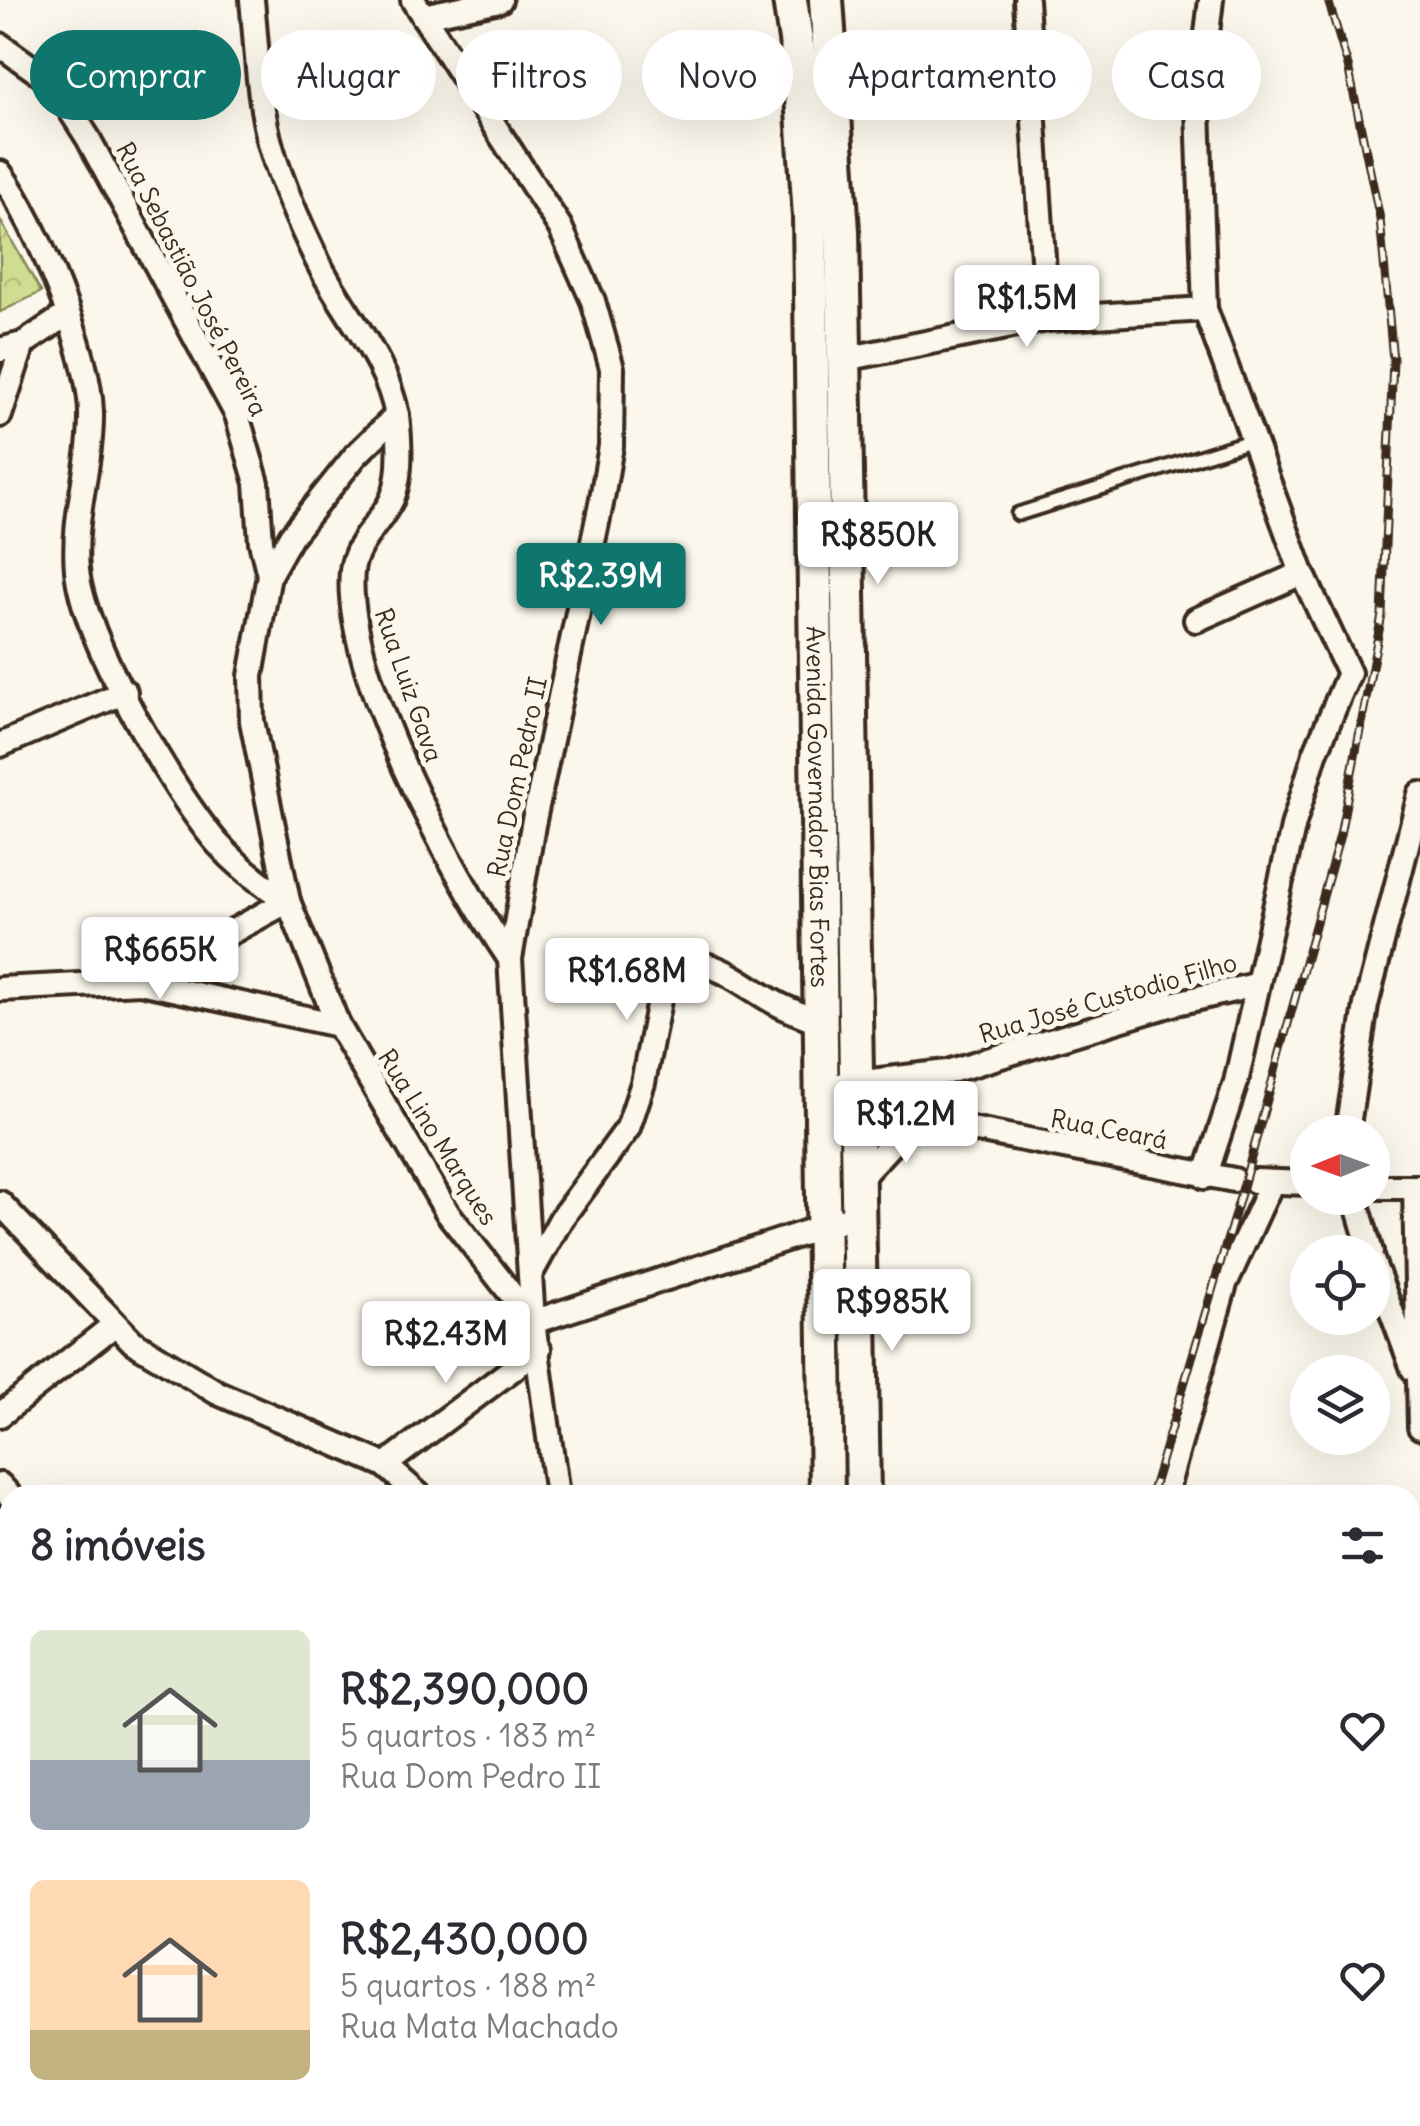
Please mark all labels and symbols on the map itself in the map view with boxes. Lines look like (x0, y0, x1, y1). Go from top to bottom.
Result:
street label: Rua Sebastião José Pereira (109, 137, 275, 421)
pin: R$1.5M (946, 265, 1108, 350)
pin: R$850K (797, 502, 959, 587)
pin: R$2.39M (509, 543, 693, 628)
street label: Rua Luiz Gava (368, 604, 450, 766)
street label: Avenida Governador Bias Fortes (799, 626, 836, 988)
street label: Rua Dom Pedro II (480, 674, 554, 880)
pin: R$665K (79, 917, 241, 1002)
pin: R$1.68M (535, 938, 719, 1023)
street label: Rua José Custodio Filho (975, 946, 1241, 1050)
street label: Rua Lino Marques (371, 1043, 505, 1231)
pin: R$1.2M (825, 1081, 987, 1166)
street label: Rua Ceará (1048, 1102, 1170, 1156)
north arrow (1290, 1115, 1390, 1215)
pin: R$985K (811, 1269, 973, 1354)
pin: R$2.43M (354, 1301, 538, 1386)

